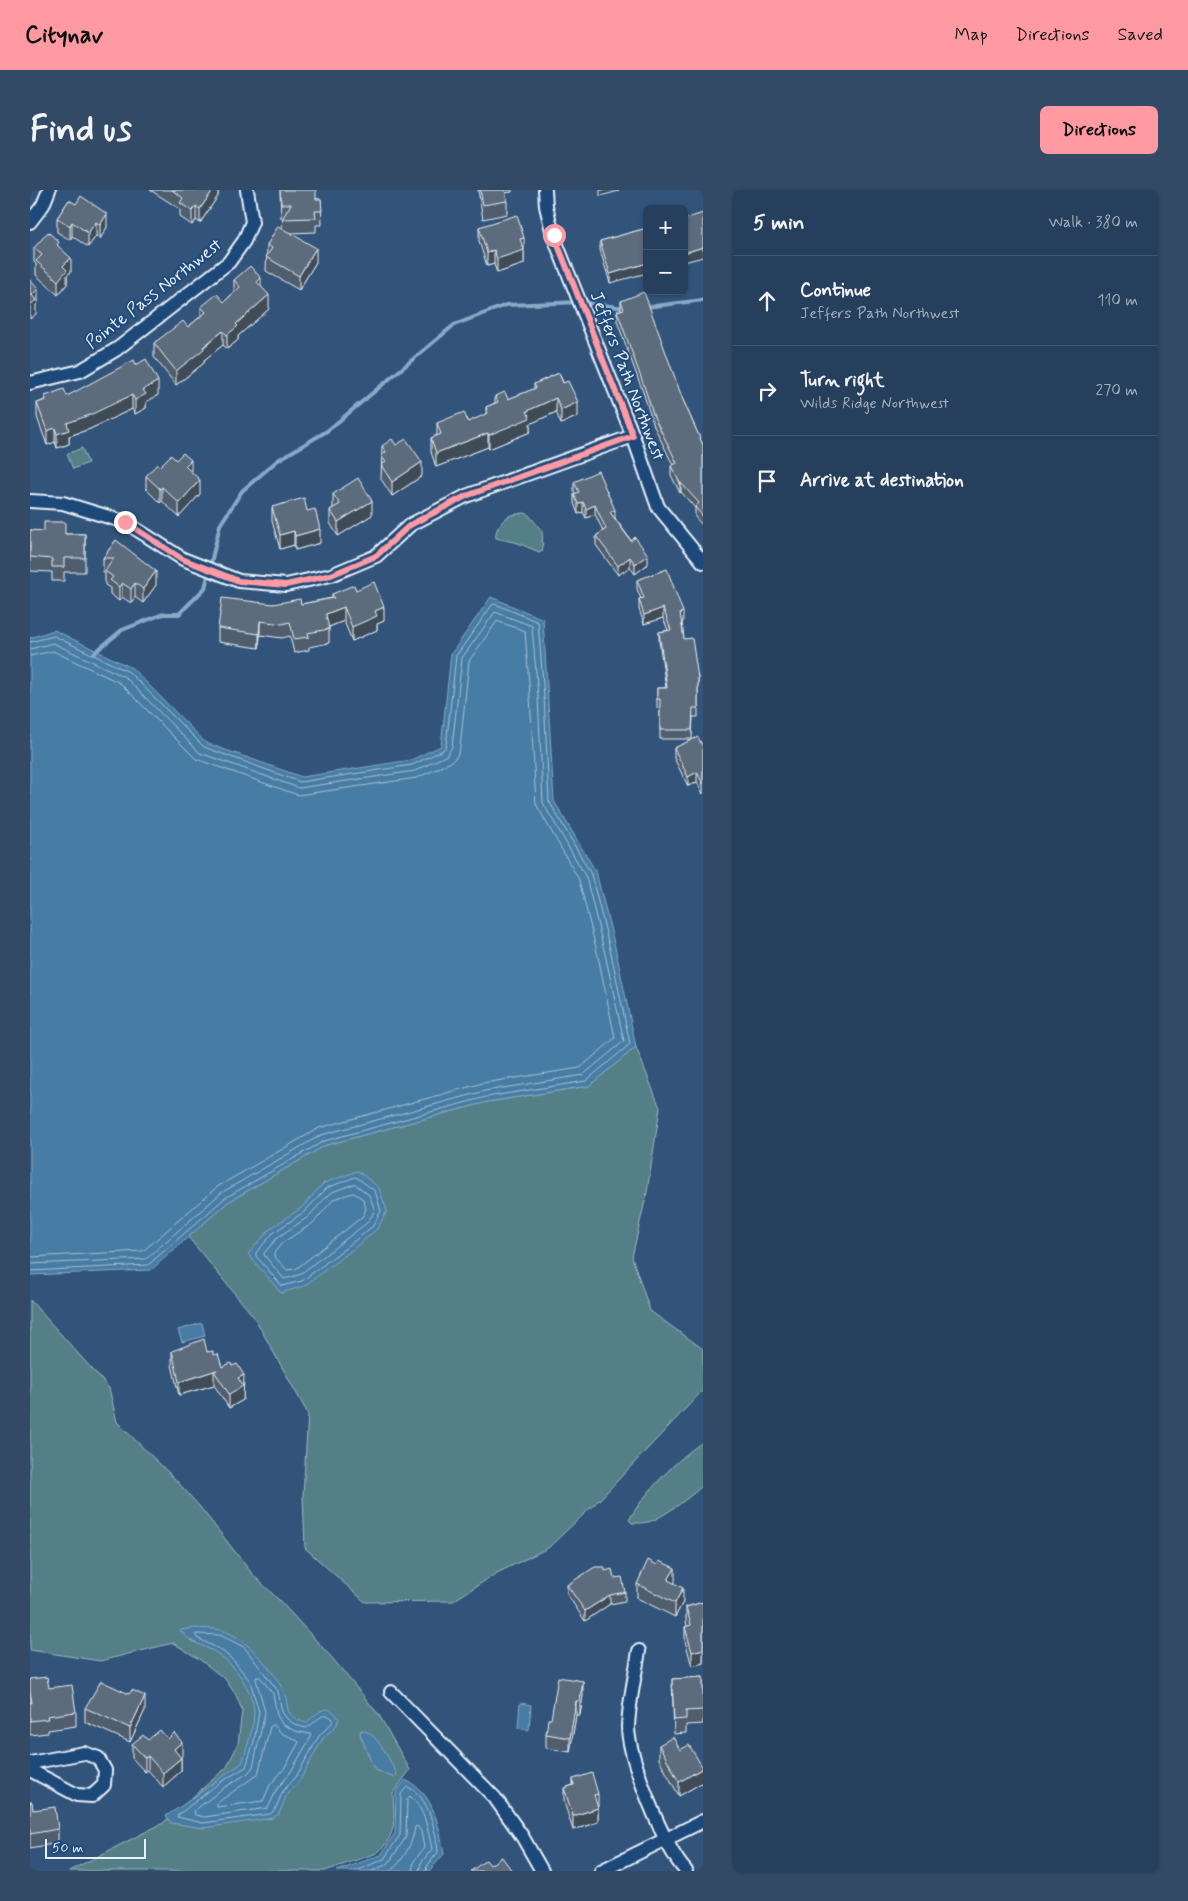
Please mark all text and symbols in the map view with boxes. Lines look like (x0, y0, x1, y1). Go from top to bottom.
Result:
text: Citynav (25, 20, 103, 51)
text: Map (955, 23, 988, 47)
text: Directions (1016, 23, 1090, 47)
text: Saved (1118, 23, 1163, 47)
button: Directions (1040, 106, 1158, 154)
text: Find us (30, 107, 132, 153)
map controls (643, 205, 688, 295)
button: + (643, 205, 688, 250)
text: 5 min (753, 209, 805, 237)
text: Walk · 380 m (1048, 212, 1138, 233)
route start (543, 224, 566, 247)
street label: Pointe Pass Northwest (81, 233, 228, 355)
button: − (643, 250, 688, 295)
text: Continue (800, 278, 871, 303)
icon: ahead (753, 287, 781, 315)
street label: Jeffers Path Northwest (584, 288, 671, 465)
text: 110 m (1097, 290, 1138, 311)
text: Jeffers Path Northwest (800, 303, 959, 324)
text: Turn right (800, 368, 884, 393)
icon: right (753, 377, 781, 405)
text: 270 m (1095, 380, 1138, 401)
text: Wilds Ridge Northwest (800, 393, 949, 414)
icon: arrive (753, 467, 781, 495)
text: Arrive at destination (800, 468, 964, 493)
route end (114, 511, 137, 534)
scale bar (45, 1836, 146, 1859)
text: 50 m (52, 1839, 83, 1857)

